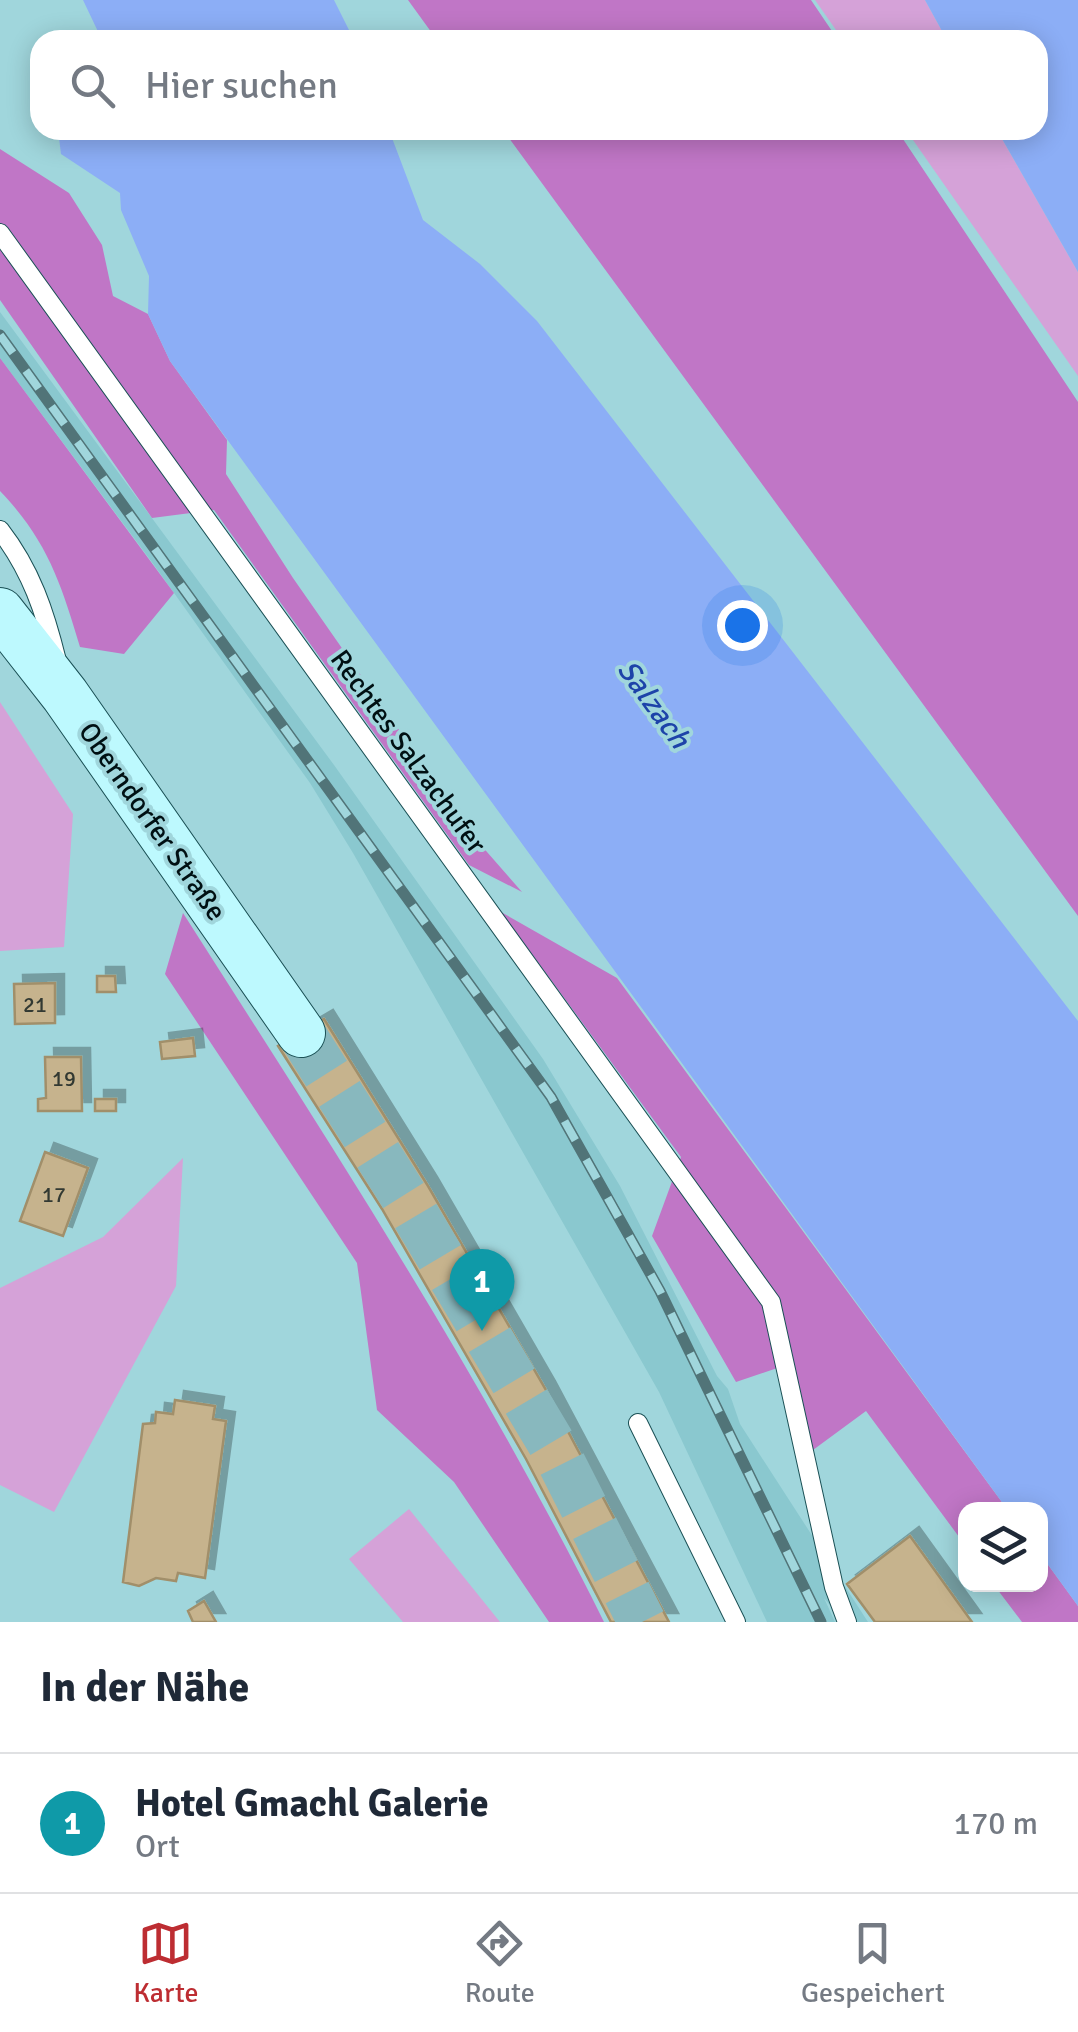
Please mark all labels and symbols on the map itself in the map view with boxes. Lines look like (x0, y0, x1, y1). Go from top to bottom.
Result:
your location (717, 600, 768, 651)
street label: Rechtes Salzachufer (323, 643, 494, 860)
water label: Salzach (609, 653, 698, 756)
street label: Oberndorfer Straße (71, 716, 233, 927)
house number: 21 (23, 991, 47, 1018)
house number: 19 (52, 1065, 76, 1092)
house number: 17 (42, 1181, 66, 1208)
pin: 1 (450, 1248, 514, 1331)

